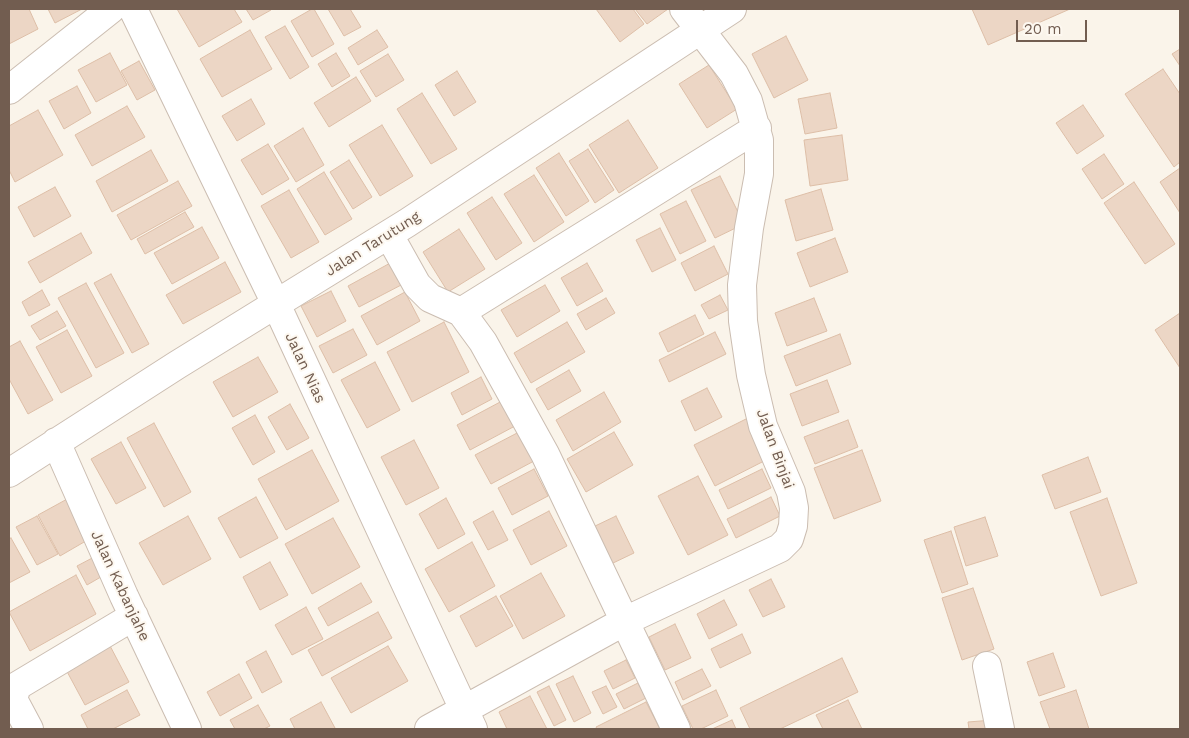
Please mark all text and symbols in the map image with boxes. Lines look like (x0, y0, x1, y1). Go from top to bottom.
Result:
scale bar (1019, 10, 1090, 42)
text: 20 m (1024, 20, 1062, 38)
street label: Jalan Tarutung (322, 208, 424, 280)
street label: Jalan Nias (281, 330, 329, 406)
street label: Jalan Binjai (752, 407, 798, 491)
street label: Jalan Kabanjahe (87, 528, 153, 644)

